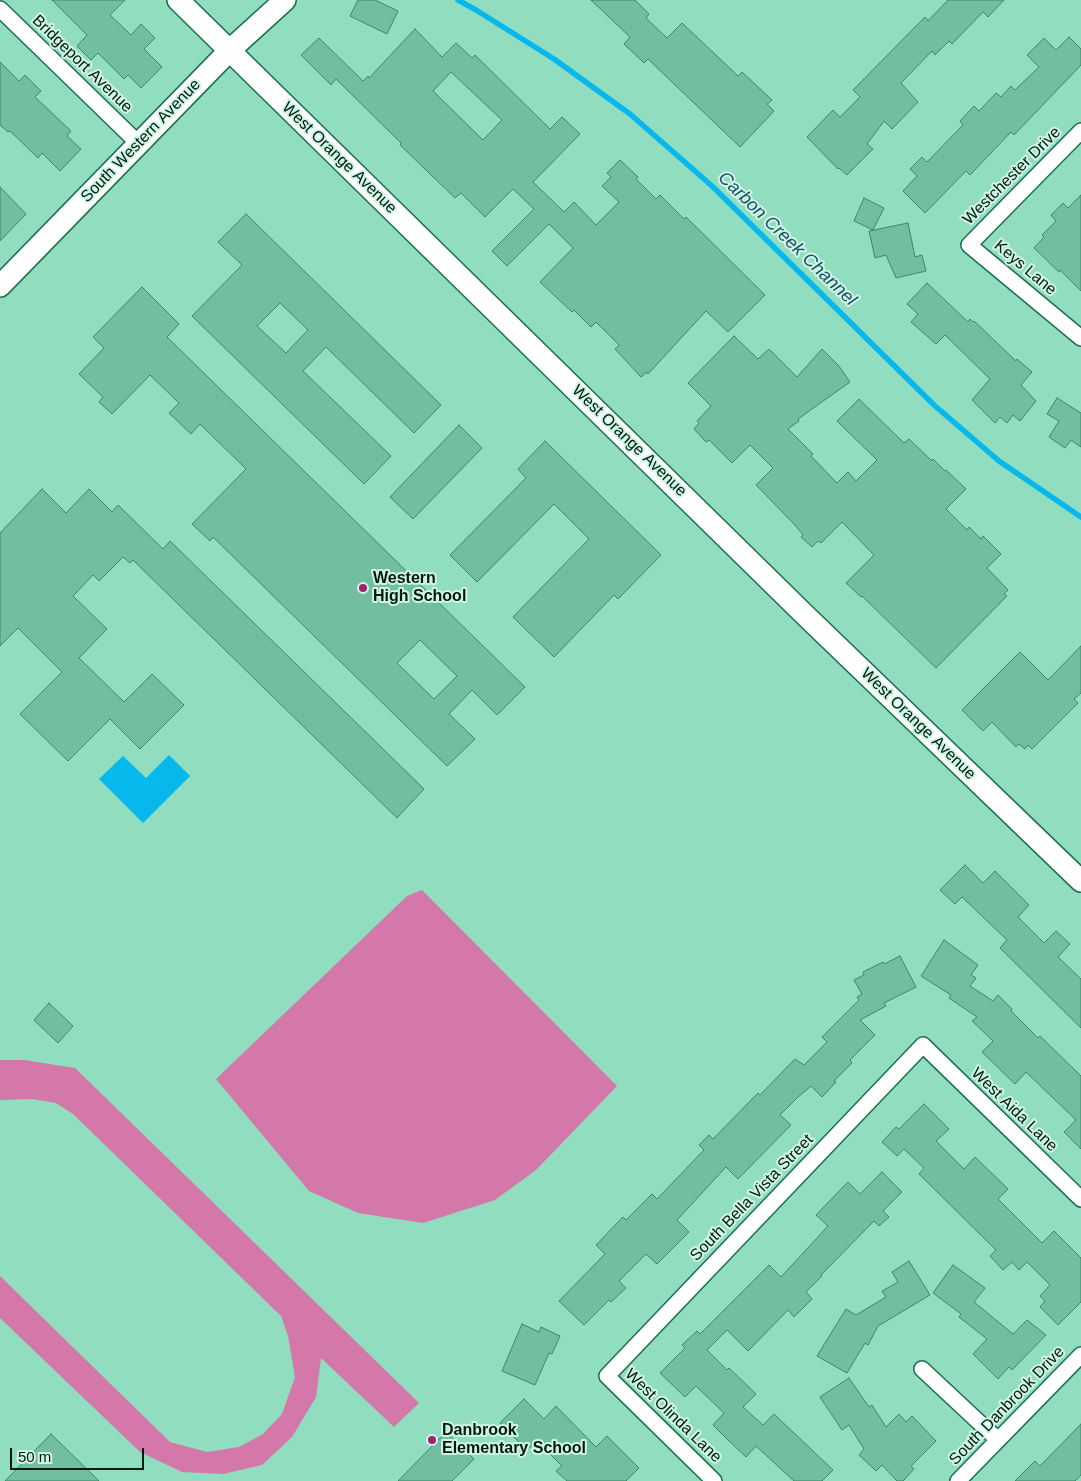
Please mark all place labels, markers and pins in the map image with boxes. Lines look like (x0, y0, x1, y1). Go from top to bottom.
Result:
place label: Western High School (373, 569, 466, 607)
marker: Western High School (357, 582, 369, 594)
place label: Danbrook Elementary School (442, 1421, 586, 1459)
marker: Danbrook Elementary School (426, 1434, 438, 1446)

